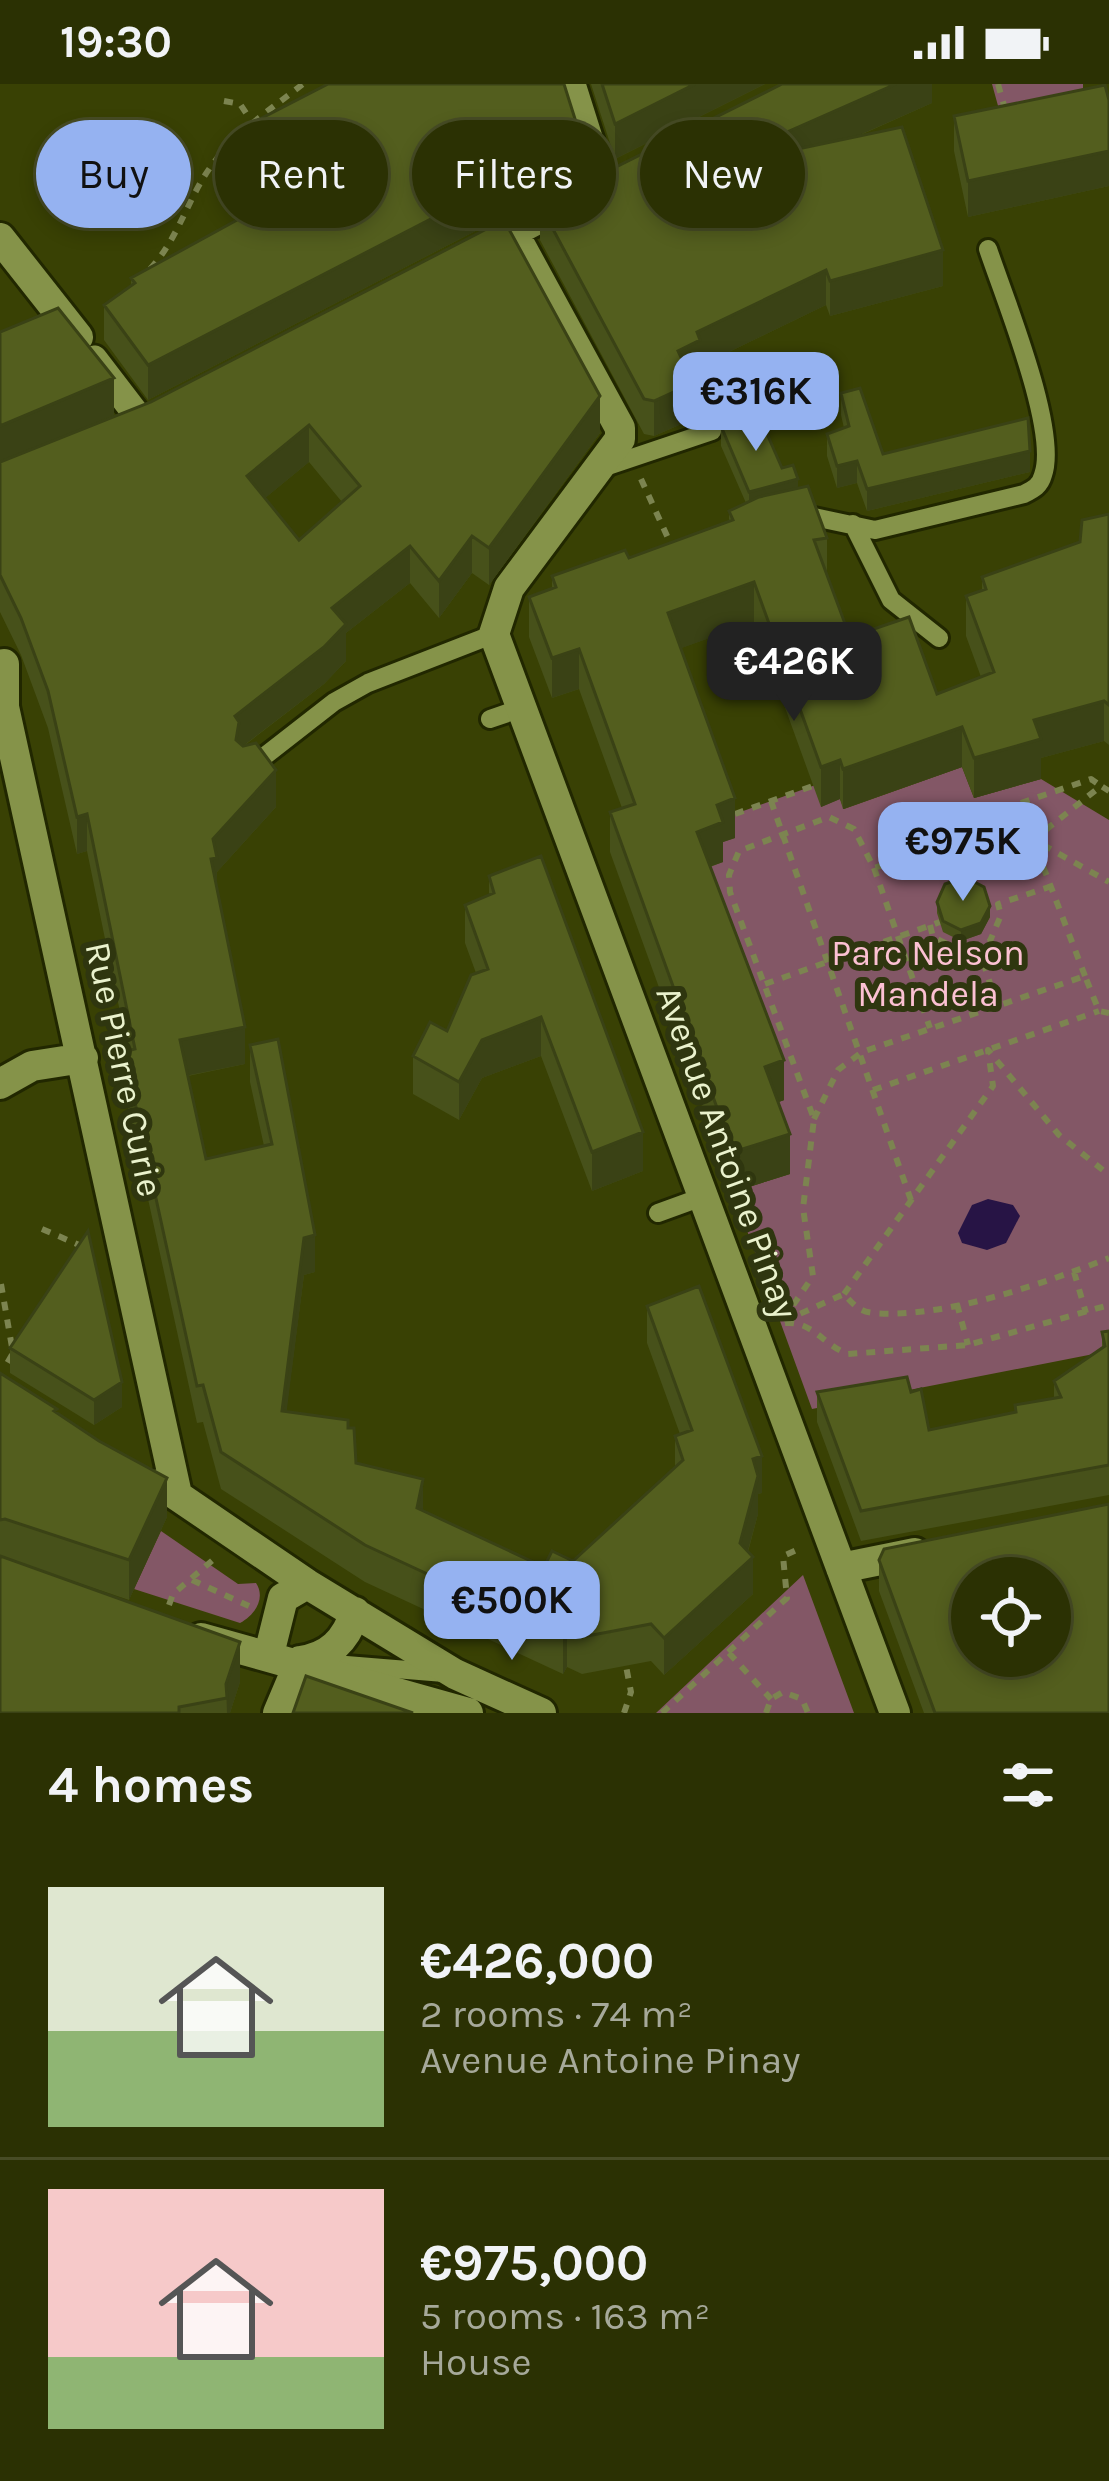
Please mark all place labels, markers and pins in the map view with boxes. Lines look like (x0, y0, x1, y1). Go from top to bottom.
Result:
pin: €316K (672, 352, 840, 454)
pin: €426K (710, 622, 878, 724)
pin: €975K (879, 802, 1047, 904)
pin: €500K (428, 1561, 596, 1663)

